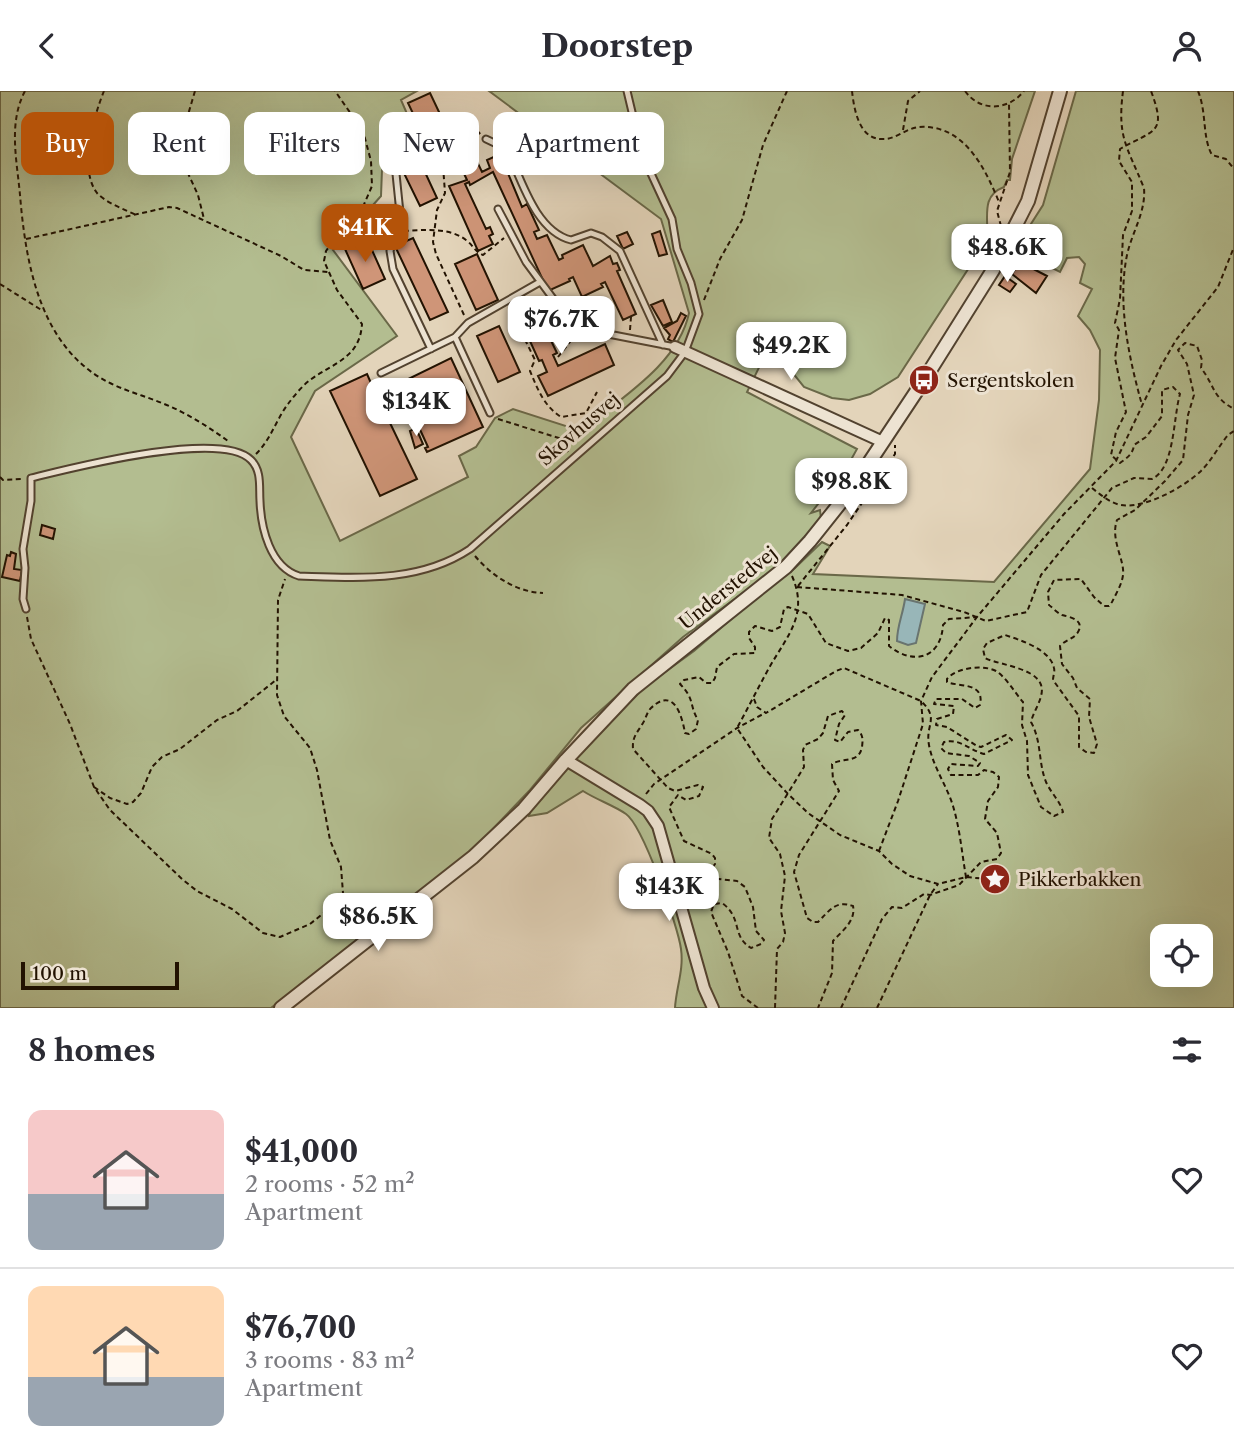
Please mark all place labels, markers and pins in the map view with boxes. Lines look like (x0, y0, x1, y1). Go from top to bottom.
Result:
pin: $41K (324, 205, 406, 264)
pin: $48.6K (950, 225, 1064, 284)
pin: $76.7K (504, 296, 618, 356)
pin: $49.2K (734, 323, 848, 382)
bus stop icon: Sergentskolen (907, 363, 941, 397)
place label: Sergentskolen (947, 369, 1075, 392)
pin: $134K (367, 379, 465, 438)
pin: $98.8K (794, 459, 908, 518)
place icon: Pikkerbakken (978, 862, 1012, 896)
pin: $143K (620, 863, 718, 923)
place label: Pikkerbakken (1018, 868, 1142, 891)
pin: $86.5K (321, 893, 435, 953)

